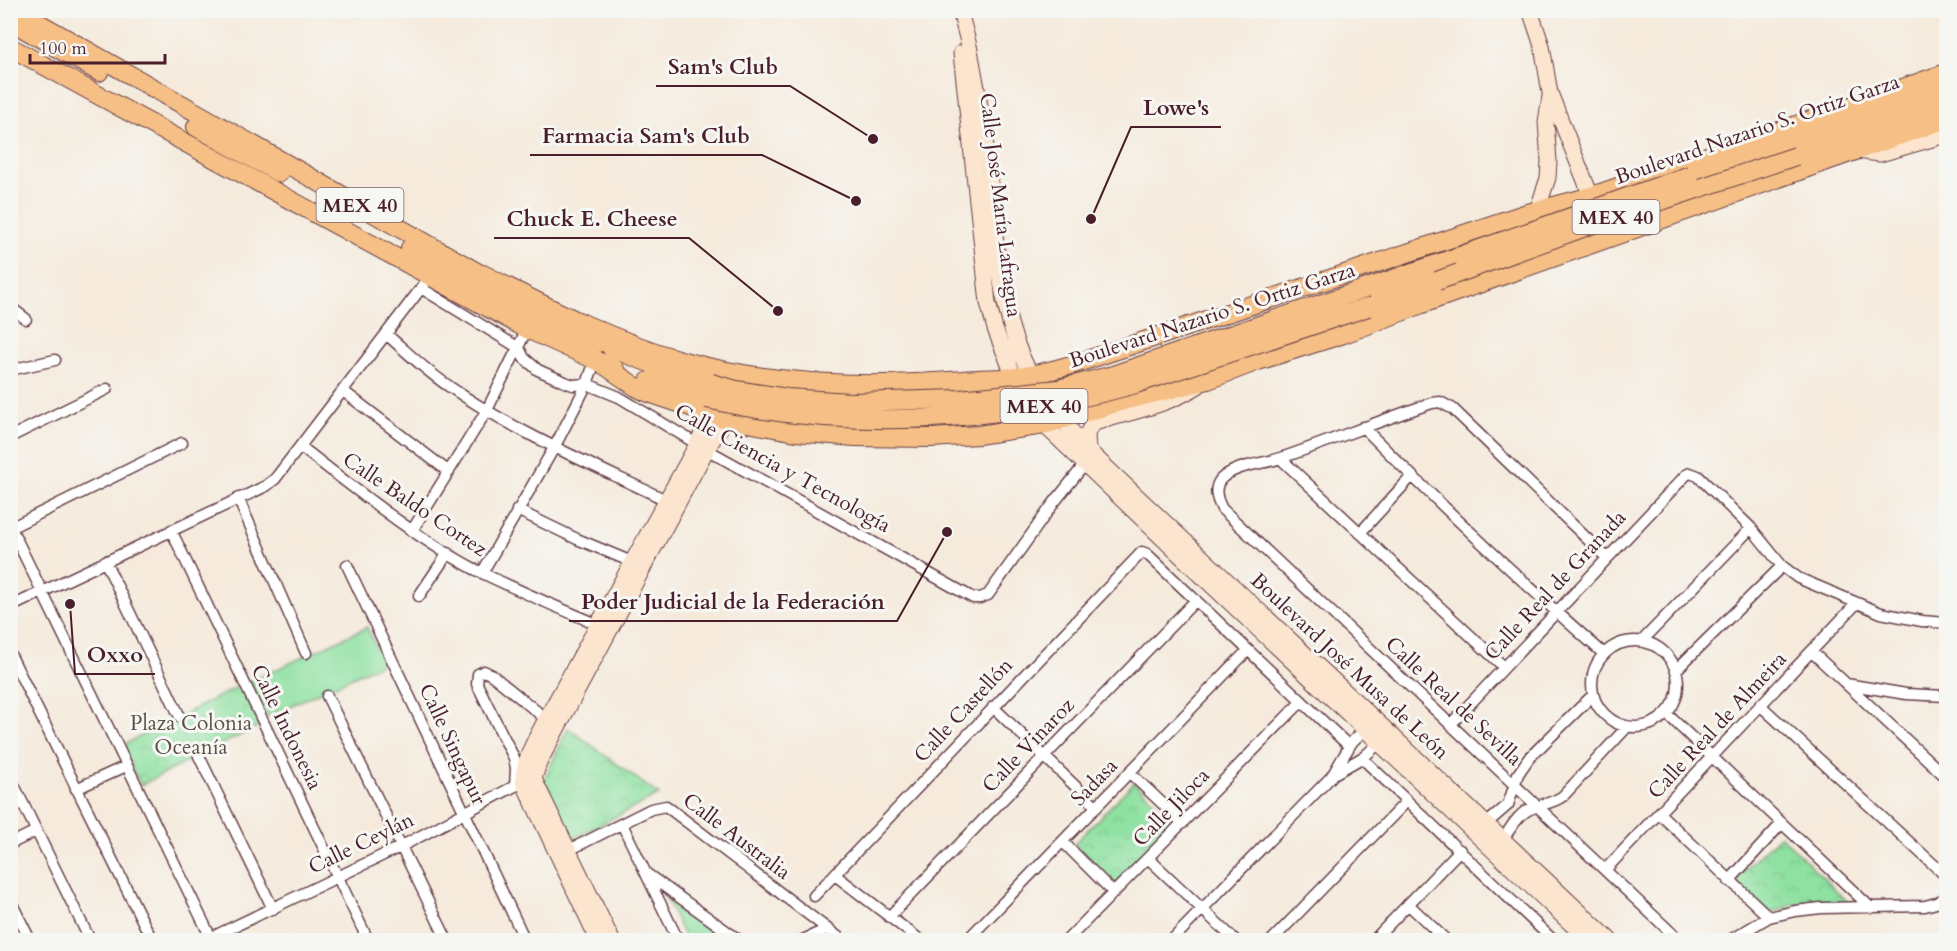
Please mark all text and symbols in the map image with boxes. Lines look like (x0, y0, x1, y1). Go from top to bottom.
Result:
scale bar (30, 27, 165, 65)
text: 100 m (39, 36, 87, 61)
callout: Sam's Club (656, 46, 790, 86)
text: Sam's Club (668, 52, 778, 82)
street label: Boulevard Nazario S. Ortiz Garza (1611, 67, 1903, 192)
callout: Lowe's (1131, 87, 1221, 127)
street label: Calle José María Lafragua (972, 91, 1029, 319)
text: Lowe's (1143, 93, 1209, 123)
callout: Farmacia Sam's Club (530, 115, 762, 155)
text: Farmacia Sam's Club (542, 121, 750, 151)
road number: MEX 40 (316, 188, 404, 222)
callout: Chuck E. Cheese (494, 198, 689, 238)
road number: MEX 40 (1572, 200, 1660, 234)
text: Chuck E. Cheese (506, 204, 678, 234)
street label: Boulevard Nazario S. Ortiz Garza (1066, 256, 1359, 375)
road number: MEX 40 (1000, 389, 1088, 423)
street label: Calle Ciencia y Tecnología (670, 397, 896, 540)
street label: Calle Baldo Cortez (337, 445, 493, 564)
street label: Calle Real de Granada (1478, 504, 1633, 667)
street label: Boulevard José Musa de León (1244, 566, 1455, 766)
callout: Poder Judicial de la Federación (569, 581, 897, 621)
text: Poder Judicial de la Federación (581, 587, 885, 617)
street label: Calle Real de Sevilla (1379, 630, 1529, 773)
callout: Oxxo (75, 634, 155, 674)
text: Oxxo (87, 640, 143, 670)
street label: Calle Real de Almeira (1641, 645, 1793, 805)
street label: Calle Castellón (907, 652, 1019, 769)
street label: Calle Indonesia (244, 660, 329, 795)
street label: Calle Singapur (412, 679, 493, 810)
street label: Calle Vinaroz (976, 691, 1082, 799)
park label: Plaza Colonia Oceanía (130, 709, 252, 762)
street label: Sadasa (1064, 752, 1124, 813)
street label: Calle Jiloca (1126, 762, 1216, 853)
street label: Calle Australia (677, 786, 797, 887)
street label: Calle Ceylán (304, 805, 419, 881)

